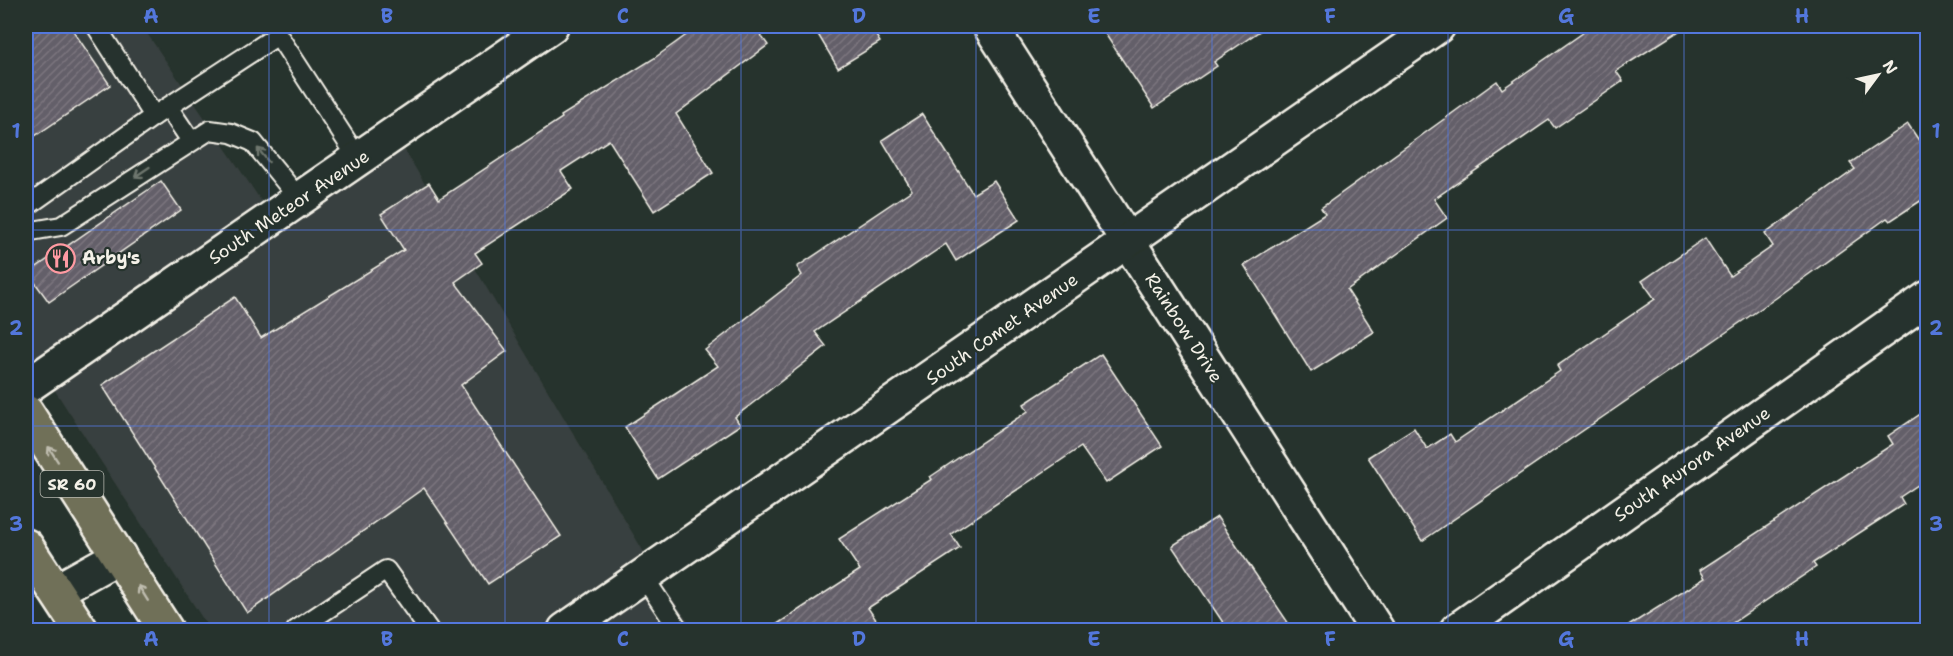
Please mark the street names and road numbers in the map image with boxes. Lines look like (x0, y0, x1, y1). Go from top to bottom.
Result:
street label: South Meteor Avenue (204, 144, 374, 270)
street label: South Comet Avenue (921, 267, 1083, 391)
street label: Rainbow Drive (1140, 269, 1228, 387)
street label: South Aurora Avenue (1609, 401, 1775, 527)
road number: SR 60 (40, 471, 104, 497)

